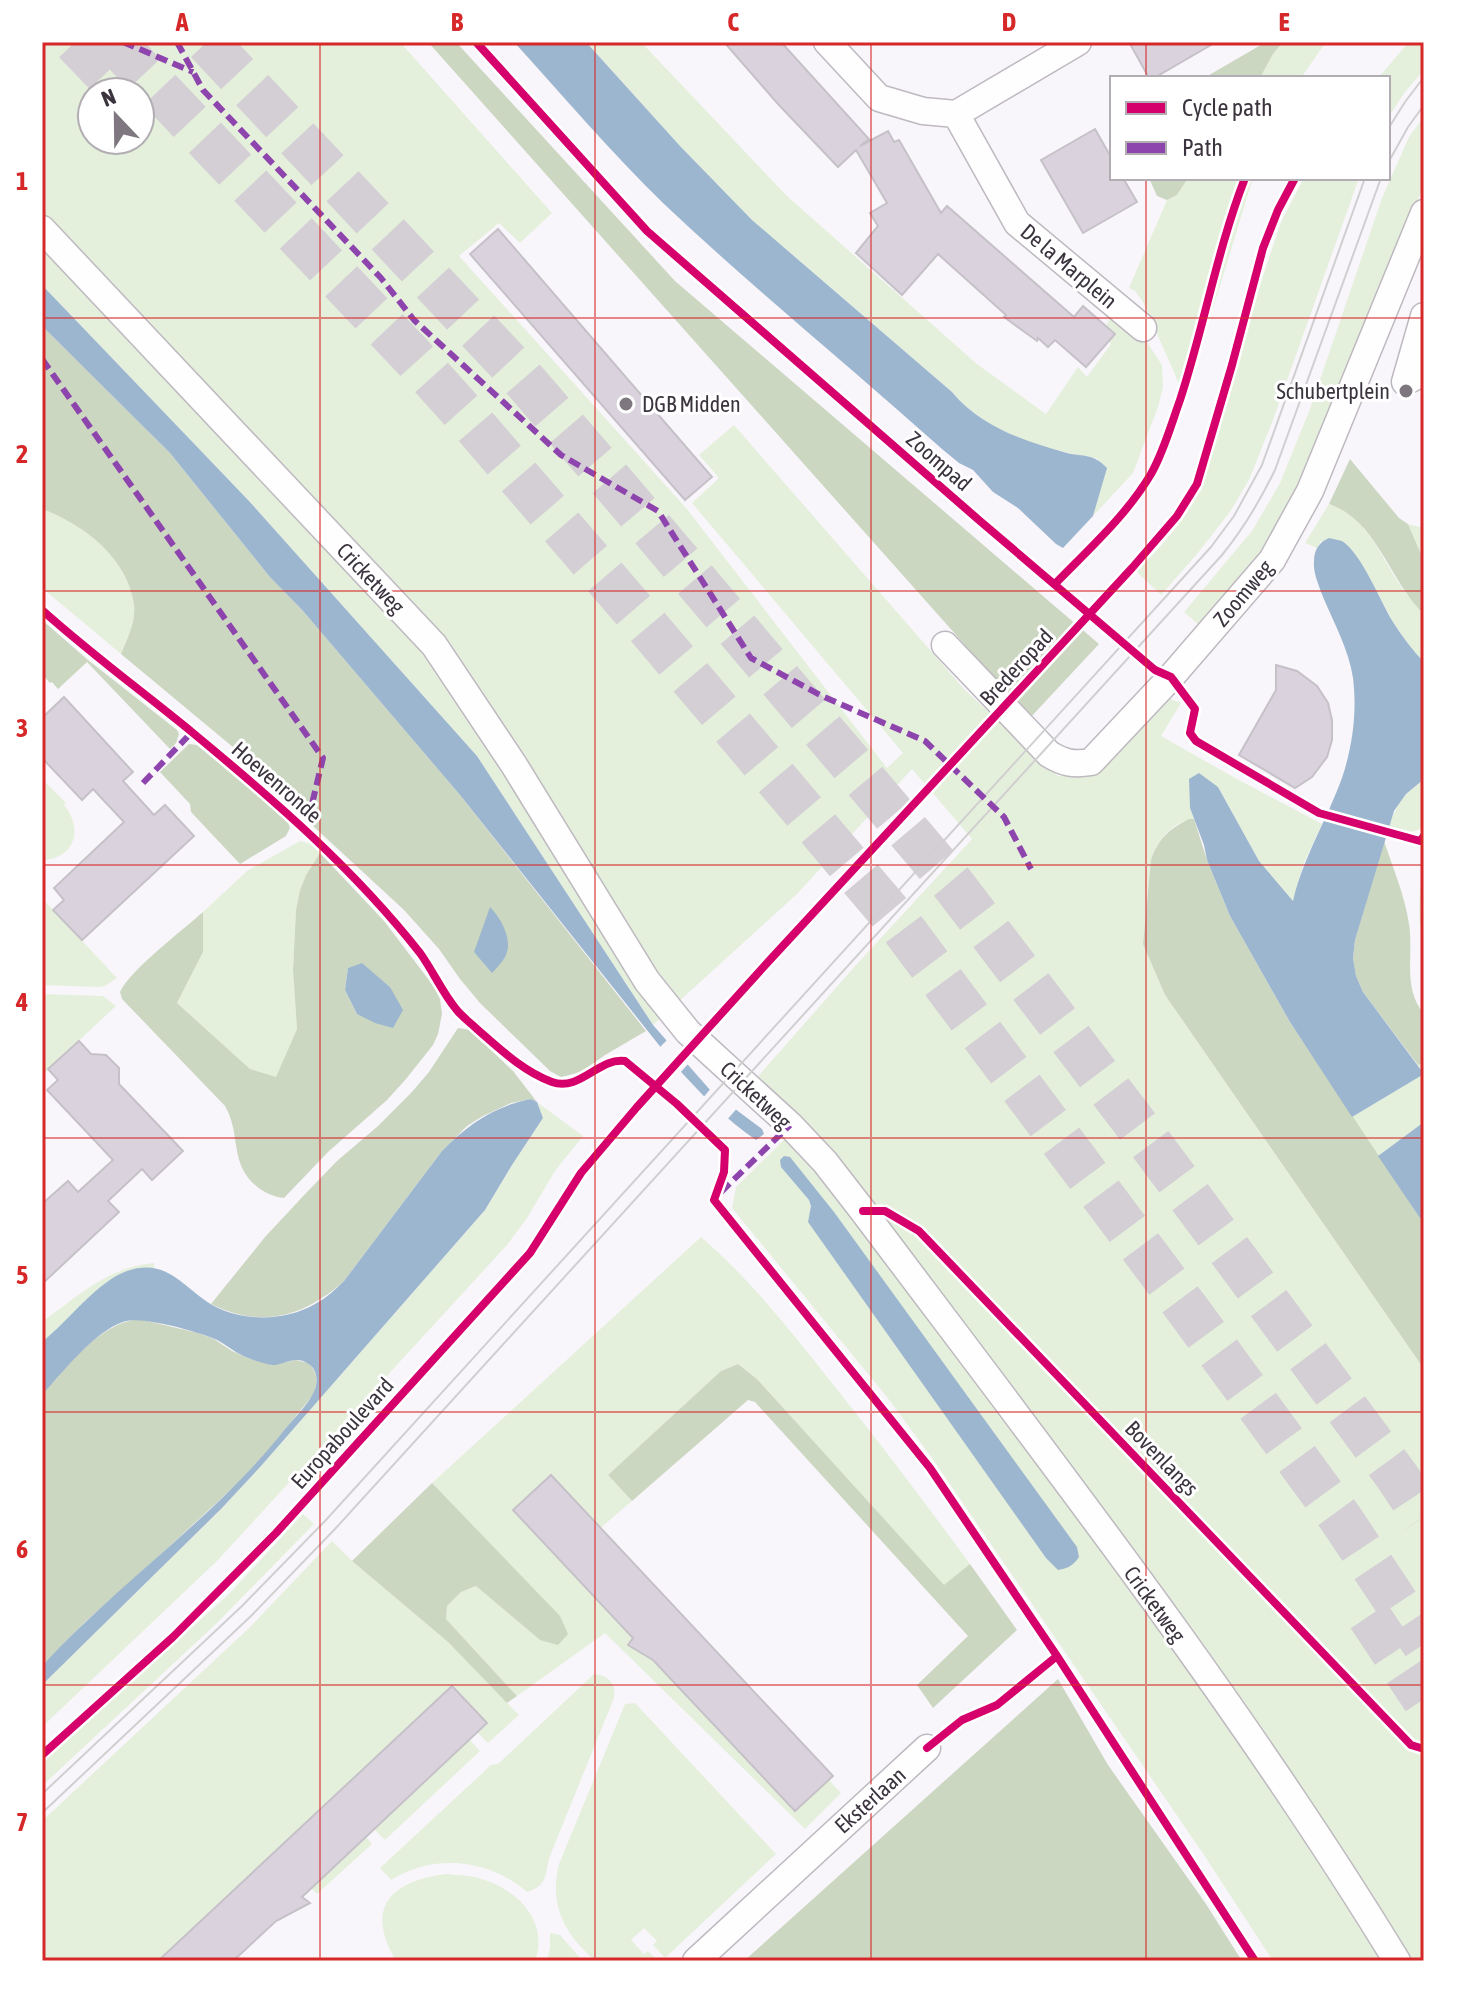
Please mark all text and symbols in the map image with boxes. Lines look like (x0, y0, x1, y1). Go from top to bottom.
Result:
text: A (175, 7, 189, 37)
text: B (451, 7, 464, 37)
text: C (727, 7, 739, 37)
text: D (1002, 7, 1016, 37)
text: E (1278, 7, 1290, 37)
north arrow (76, 76, 156, 156)
legend (1110, 76, 1390, 180)
text: N (98, 83, 119, 112)
text: Cycle path (1182, 94, 1273, 121)
text: Path (1182, 134, 1223, 161)
text: 1 (16, 166, 28, 196)
street label: De la Marplein (1016, 218, 1122, 314)
place label: Schubertplein (1277, 378, 1390, 404)
marker: Schubertplein (1397, 382, 1415, 400)
place label: DGB Midden (642, 391, 741, 417)
marker: DGB Midden (617, 395, 635, 413)
street label: Zoompad (901, 426, 977, 496)
text: 2 (16, 439, 28, 469)
street label: Cricketweg (332, 537, 411, 619)
street label: Zoomweg (1208, 554, 1279, 632)
street label: Brederopad (974, 623, 1058, 711)
text: 3 (16, 713, 28, 743)
street label: Hoevenronde (227, 736, 327, 828)
text: 4 (15, 987, 28, 1017)
street label: Cricketweg (715, 1056, 797, 1135)
text: 5 (16, 1260, 28, 1290)
street label: Europaboulevard (285, 1372, 399, 1494)
street label: Bovenlangs (1120, 1415, 1204, 1501)
text: 6 (16, 1534, 28, 1564)
street label: Cricketweg (1119, 1561, 1192, 1647)
street label: Eksterlaan (829, 1761, 911, 1839)
text: 7 (16, 1807, 28, 1837)

